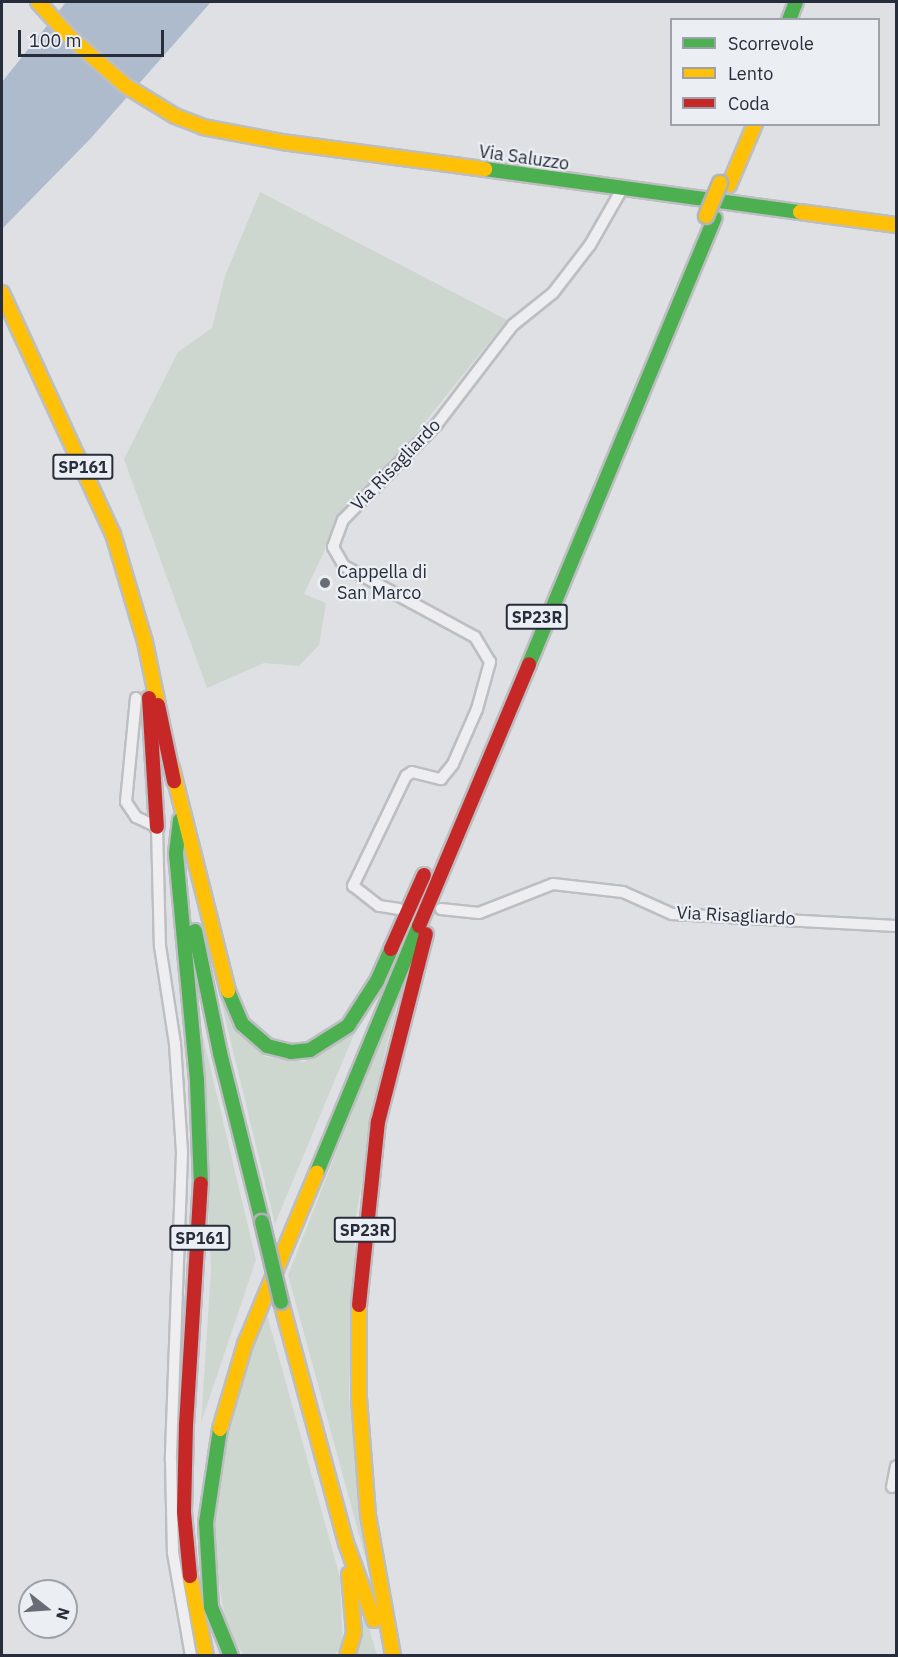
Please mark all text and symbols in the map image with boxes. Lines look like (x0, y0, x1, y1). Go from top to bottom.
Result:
scale bar (21, 18, 166, 56)
legend (670, 18, 880, 126)
text: 100 m (29, 29, 81, 52)
text: Scorrevole (728, 32, 814, 55)
text: Lento (728, 62, 773, 85)
text: Coda (728, 92, 769, 115)
street label: Via Saluzzo (477, 141, 571, 175)
street label: Via Risagliardo (347, 415, 445, 515)
road number: SP161 (52, 454, 115, 480)
place label: Cappella di San Marco (337, 562, 427, 604)
marker: Cappella di San Marco (318, 576, 332, 590)
road number: SP23R (506, 604, 568, 630)
street label: Via Risagliardo (676, 902, 796, 930)
road number: SP23R (334, 1217, 397, 1243)
road number: SP161 (168, 1225, 232, 1251)
north arrow (18, 1579, 78, 1639)
text: N (52, 1605, 75, 1622)

